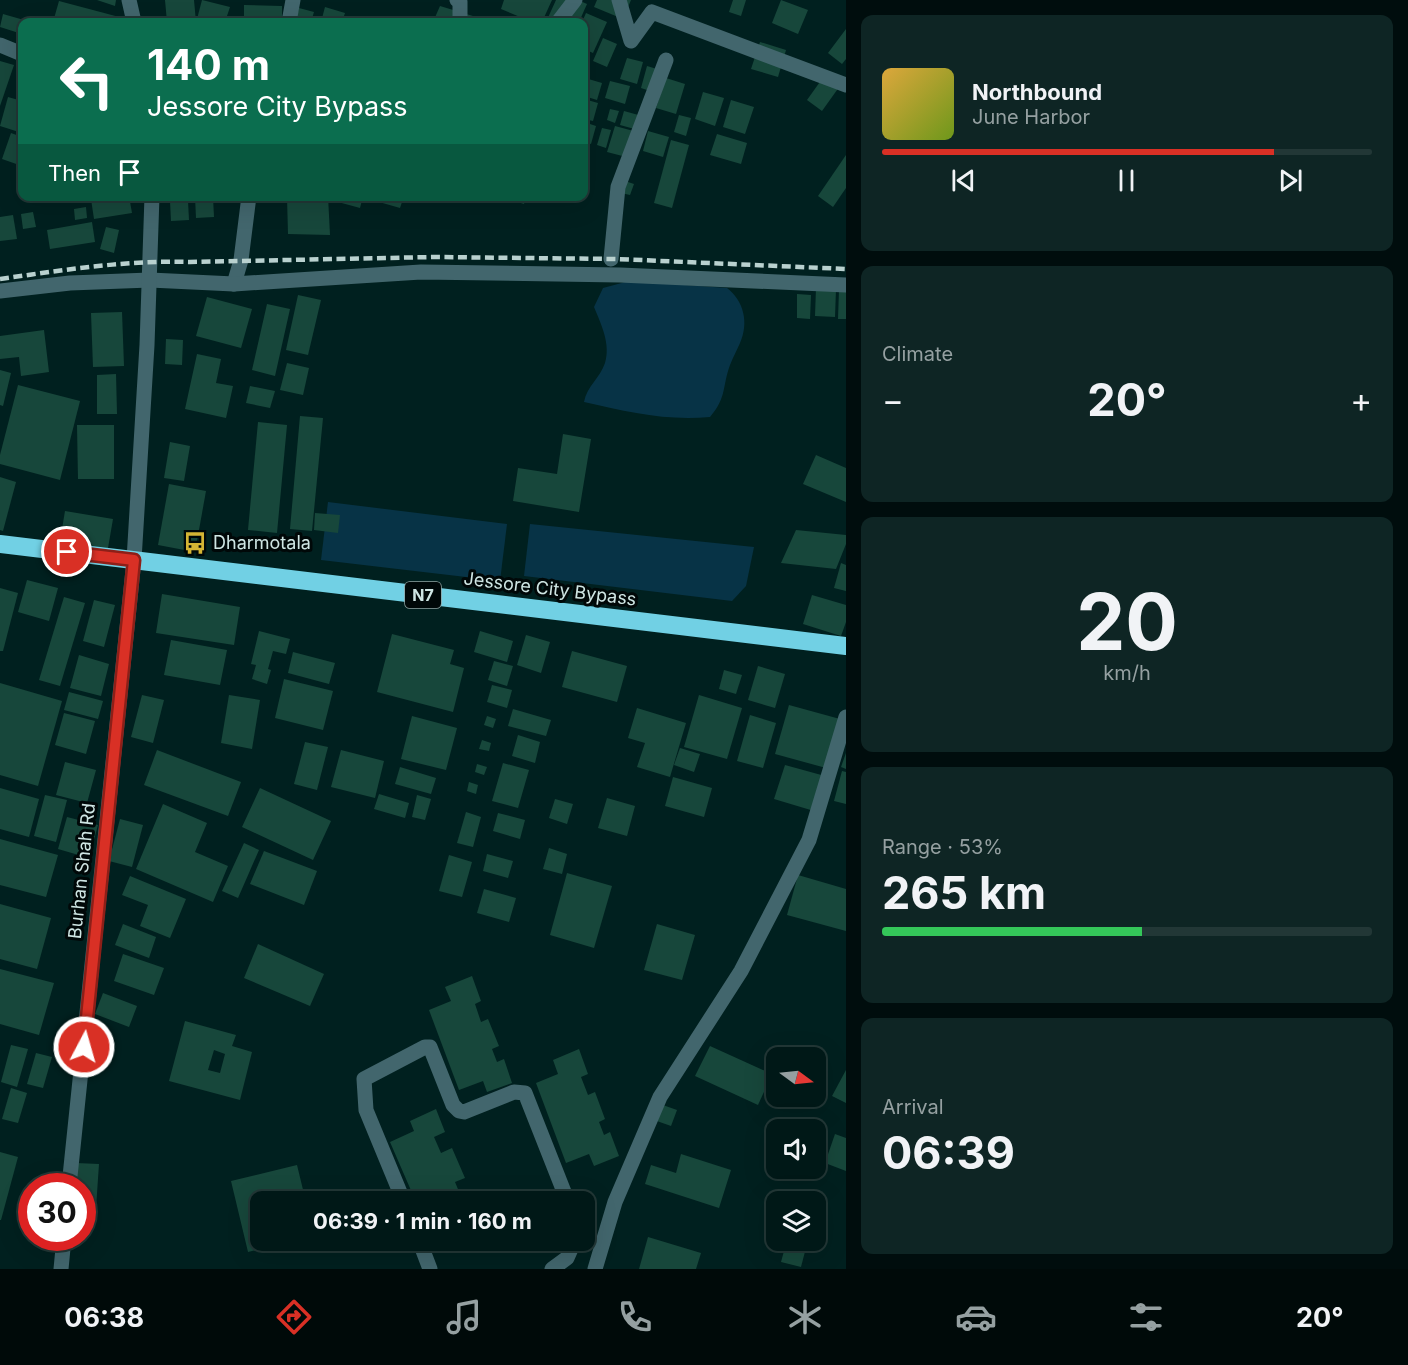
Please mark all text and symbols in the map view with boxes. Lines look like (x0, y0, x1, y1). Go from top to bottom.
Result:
text: 140 m (147, 39, 270, 90)
icon: left (48, 42, 126, 120)
text: Northbound (972, 79, 1102, 105)
text: Jessore City Bypass (147, 90, 408, 123)
text: June Harbor (972, 105, 1090, 129)
icon: arrive (113, 156, 146, 189)
text: Then (48, 160, 101, 186)
icon: previous (947, 164, 980, 197)
icon: pause (1110, 164, 1143, 197)
icon: next (1274, 164, 1307, 197)
text: Climate (882, 342, 953, 366)
text: 20° (1087, 372, 1167, 427)
text: − (882, 380, 904, 420)
text: + (1350, 380, 1372, 420)
pin (41, 526, 92, 577)
bus stop icon: Dharmotala (182, 530, 208, 556)
place label: Dharmotala (213, 532, 311, 553)
icon: arrive (50, 535, 83, 568)
street label: Jessore City Bypass (463, 567, 638, 610)
text: 20 (1076, 574, 1178, 669)
road number: N7 (405, 582, 441, 608)
text: km/h (1103, 661, 1151, 685)
street label: Burhan Shah Rd (64, 802, 99, 940)
text: Range · 53% (882, 835, 1003, 859)
text: 265 km (882, 865, 1046, 920)
position arrow (52, 1015, 116, 1079)
north arrow (766, 1047, 826, 1107)
map controls (766, 1047, 826, 1251)
text: Arrival (882, 1095, 944, 1119)
button: sound (766, 1119, 826, 1179)
text: 06:39 (882, 1125, 1015, 1180)
speed limit sign: 30 (18, 1173, 96, 1251)
button: layers (766, 1191, 826, 1251)
text: 06:39 · 1 min · 160 m (313, 1208, 532, 1234)
icon: directions (273, 1296, 315, 1338)
icon: music (443, 1296, 485, 1338)
icon: phone (614, 1296, 656, 1338)
icon: climate (784, 1296, 826, 1338)
icon: car (955, 1296, 997, 1338)
icon: filters (1125, 1296, 1167, 1338)
text: 06:38 (64, 1301, 144, 1334)
text: 20° (1296, 1301, 1344, 1334)

